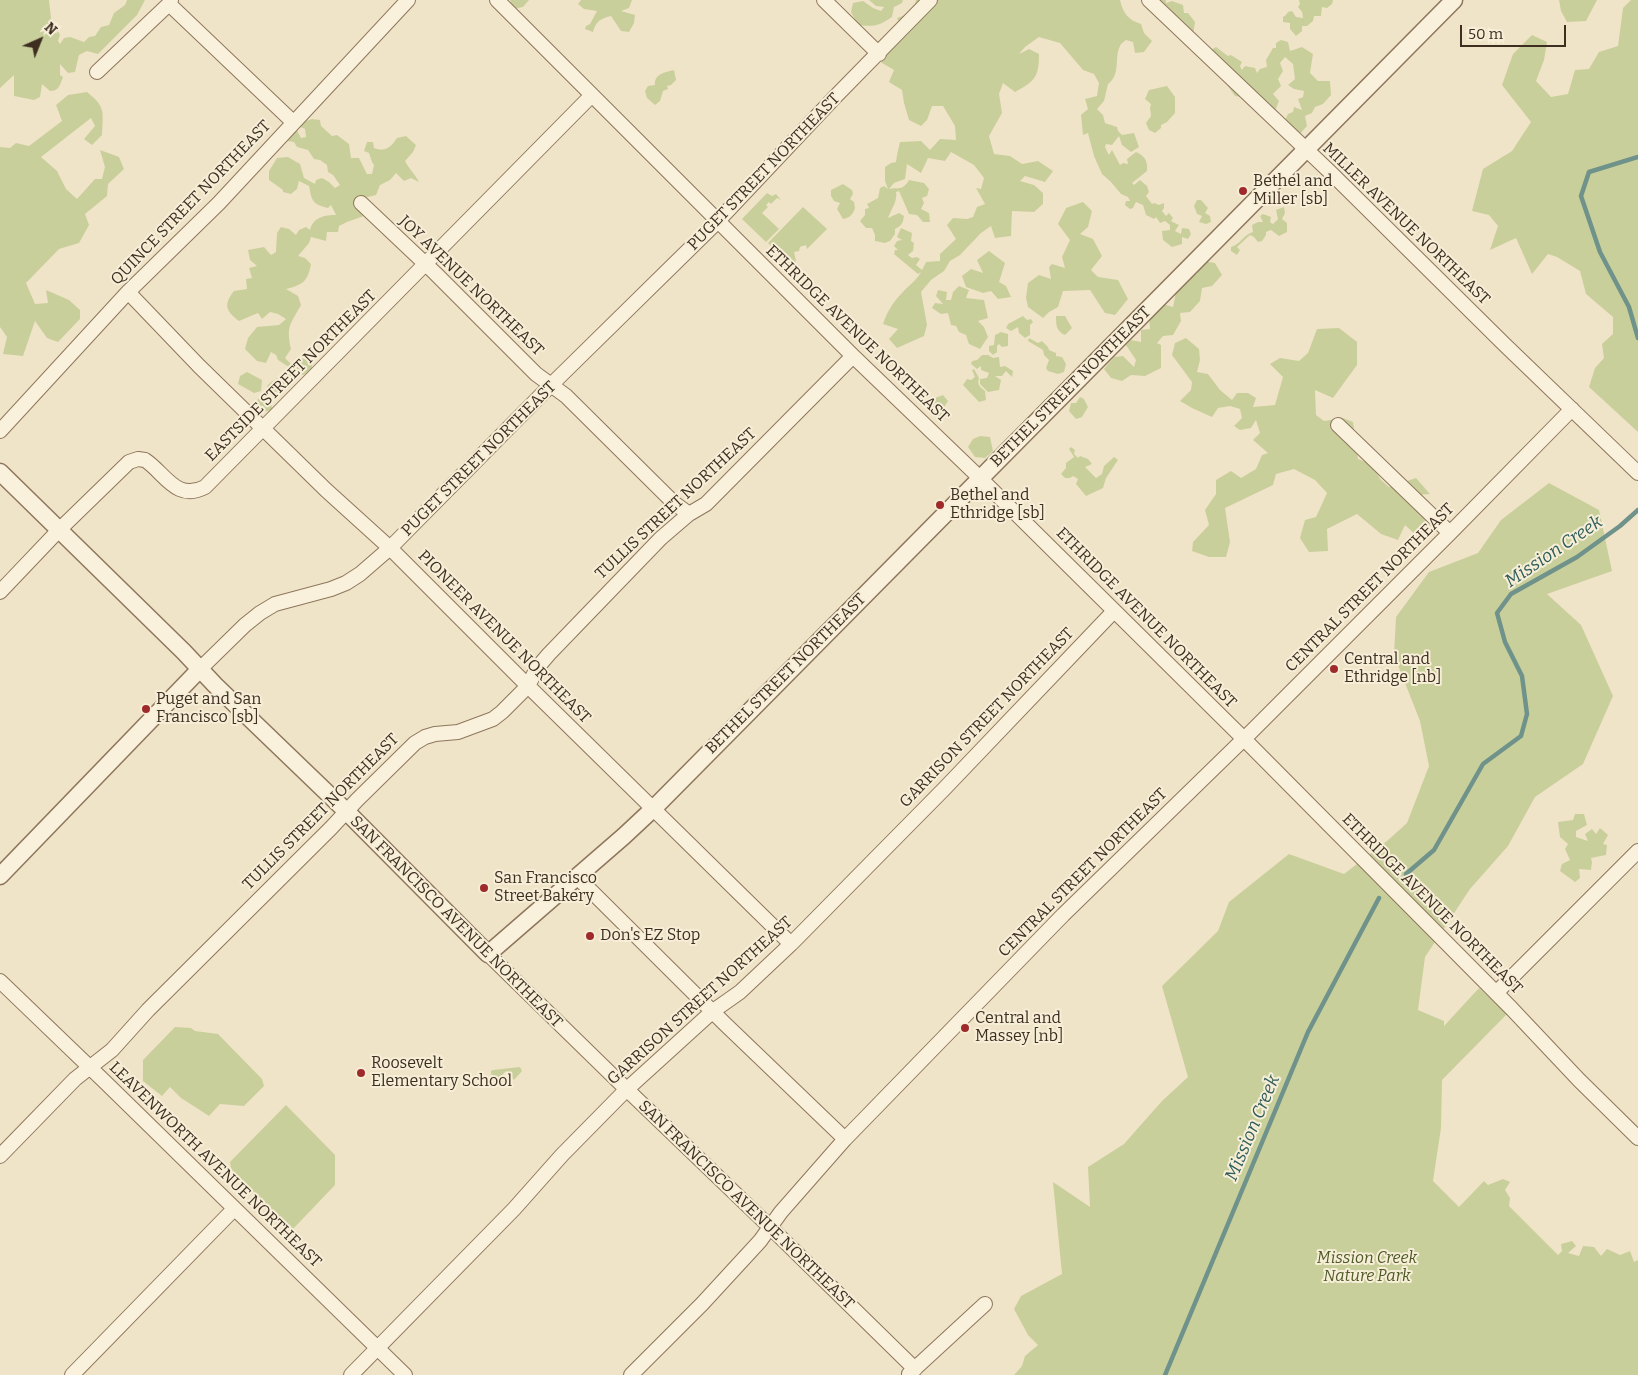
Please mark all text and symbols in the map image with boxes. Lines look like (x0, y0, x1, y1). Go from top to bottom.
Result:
north arrow (15, 15, 65, 65)
scale bar (1463, 15, 1569, 47)
text: N (41, 19, 61, 39)
text: 50 m (1468, 25, 1503, 43)
street label: PUGET STREET NORTHEAST (684, 90, 844, 254)
street label: QUINCE STREET NORTHEAST (107, 117, 275, 289)
street label: MILLER AVENUE NORTHEAST (1318, 139, 1494, 309)
place label: Bethel and Miller [sb] (1253, 172, 1332, 210)
marker: Bethel and Miller [sb] (1237, 185, 1249, 197)
street label: JOY AVENUE NORTHEAST (395, 212, 547, 360)
street label: ETHRIDGE AVENUE NORTHEAST (761, 241, 953, 427)
street label: EASTSIDE STREET NORTHEAST (201, 286, 381, 466)
street label: BETHEL STREET NORTHEAST (987, 303, 1155, 471)
street label: PUGET STREET NORTHEAST (398, 378, 560, 540)
street label: TULLIS STREET NORTHEAST (592, 424, 760, 584)
place label: Bethel and Ethridge [sb] (950, 486, 1045, 524)
marker: Bethel and Ethridge [sb] (934, 499, 946, 511)
street label: CENTRAL STREET NORTHEAST (1282, 500, 1458, 676)
water label: Mission Creek (1501, 511, 1607, 593)
street label: ETHRIDGE AVENUE NORTHEAST (1052, 524, 1240, 712)
street label: PIONEER AVENUE NORTHEAST (414, 547, 594, 727)
street label: BETHEL STREET NORTHEAST (702, 590, 870, 758)
street label: GARRISON STREET NORTHEAST (896, 624, 1078, 812)
place label: Central and Ethridge [nb] (1344, 650, 1441, 688)
marker: Central and Ethridge [nb] (1328, 663, 1340, 675)
place label: Puget and San Francisco [sb] (156, 690, 261, 728)
marker: Puget and San Francisco [sb] (140, 703, 152, 715)
street label: TULLIS STREET NORTHEAST (239, 730, 403, 894)
street label: CENTRAL STREET NORTHEAST (995, 785, 1171, 961)
street label: ETHRIDGE AVENUE NORTHEAST (1338, 810, 1526, 998)
street label: SAN FRANCISCO AVENUE NORTHEAST (346, 812, 566, 1032)
place label: San Francisco Street Bakery (494, 869, 597, 907)
marker: San Francisco Street Bakery (478, 882, 490, 894)
street label: GARRISON STREET NORTHEAST (604, 913, 796, 1089)
place label: Don's EZ Stop (600, 926, 700, 946)
marker: Don's EZ Stop (584, 930, 596, 942)
place label: Central and Massey [nb] (975, 1009, 1064, 1047)
marker: Central and Massey [nb] (959, 1022, 971, 1034)
place label: Roosevelt Elementary School (371, 1054, 512, 1092)
street label: LEAVENWORTH AVENUE NORTHEAST (105, 1058, 325, 1272)
marker: Roosevelt Elementary School (355, 1067, 367, 1079)
water label: Mission Creek (1221, 1072, 1285, 1184)
street label: SAN FRANCISCO AVENUE NORTHEAST (634, 1097, 858, 1313)
park label: Mission Creek Nature Park (1317, 1249, 1417, 1287)

